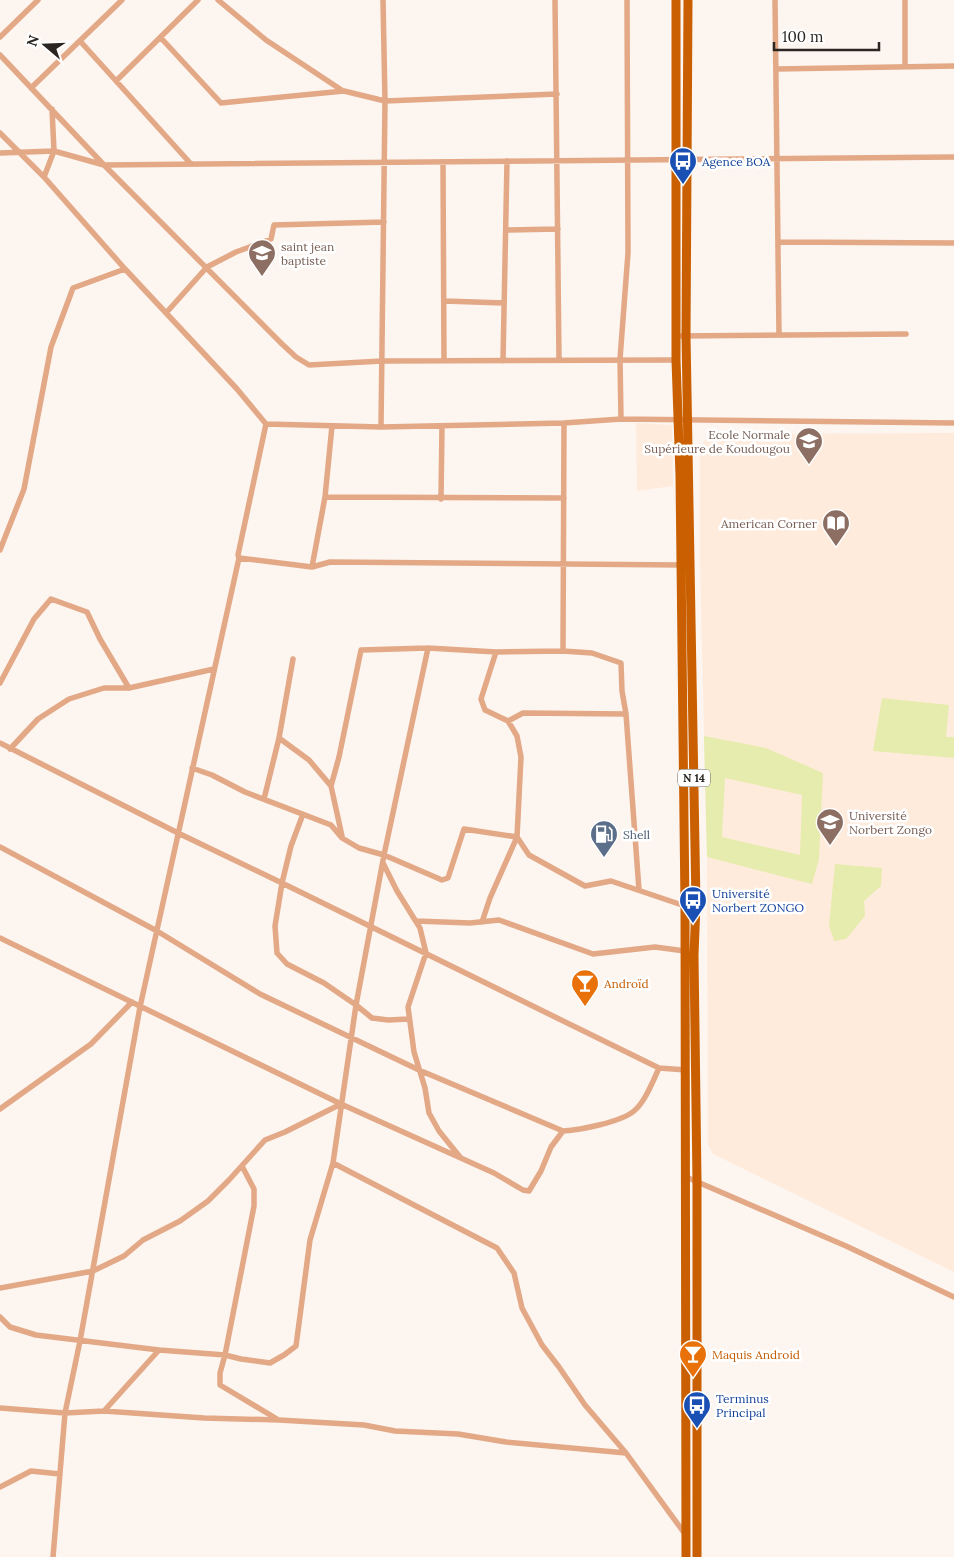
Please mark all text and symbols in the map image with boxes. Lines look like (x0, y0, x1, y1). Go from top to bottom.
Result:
north arrow (20, 20, 70, 70)
scale bar (774, 20, 879, 52)
text: 100 m (782, 27, 823, 46)
text: N (22, 33, 43, 49)
bus stop icon: Agence BOA (668, 146, 698, 185)
place label: Agence BOA (701, 154, 771, 169)
school or university icon: saint jean baptiste (247, 238, 277, 277)
place label: saint jean baptiste (281, 239, 334, 268)
school or university icon: Ecole Normale Supérieure de Koudougou (794, 426, 824, 465)
place label: Ecole Normale Supérieure de Koudougou (644, 427, 790, 456)
library icon: American Corner (821, 508, 851, 547)
place label: American Corner (720, 516, 818, 531)
road number: N 14 (678, 770, 710, 786)
school or university icon: Université Norbert Zongo (815, 807, 845, 846)
place label: Université Norbert Zongo (849, 808, 932, 837)
fuel station icon: Shell (589, 819, 619, 858)
place label: Shell (623, 827, 650, 842)
bus stop icon: Université Norbert ZONGO (678, 885, 708, 924)
place label: Université Norbert ZONGO (712, 886, 804, 915)
bar icon: Androïd (570, 968, 600, 1007)
place label: Androïd (603, 976, 649, 991)
bar icon: Maquis Android (678, 1339, 708, 1378)
place label: Maquis Android (712, 1347, 800, 1362)
bus stop icon: Terminus Principal (682, 1390, 712, 1429)
place label: Terminus Principal (716, 1391, 769, 1420)

